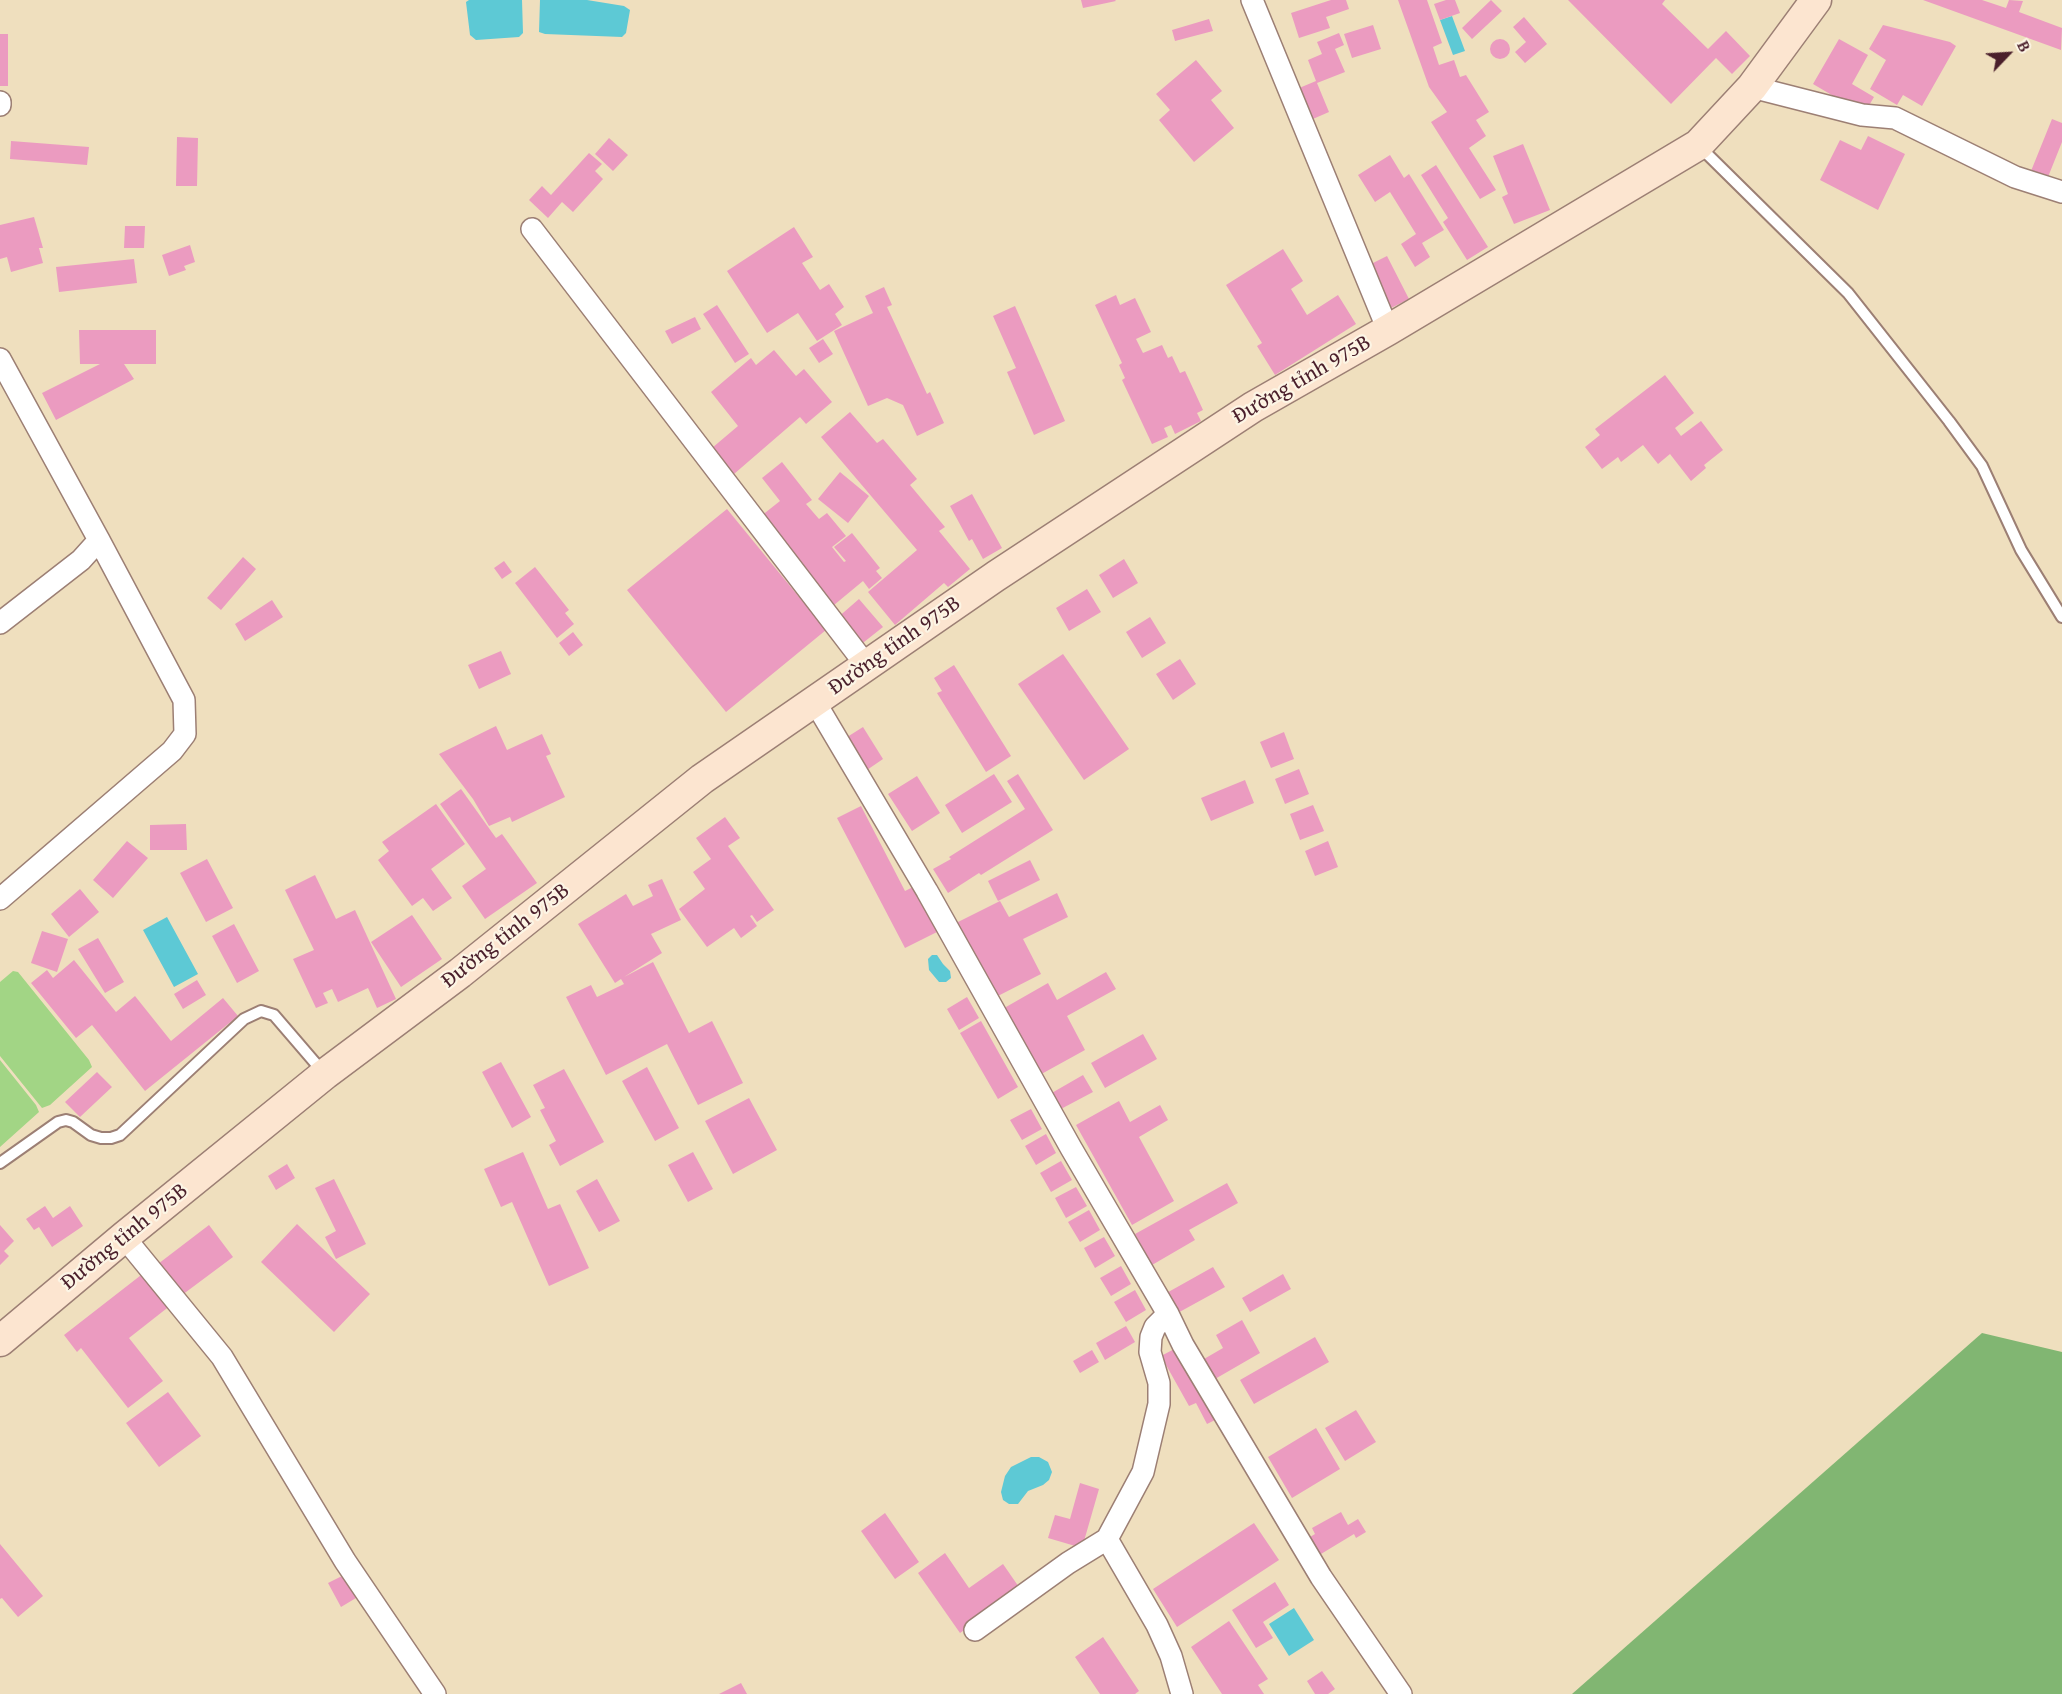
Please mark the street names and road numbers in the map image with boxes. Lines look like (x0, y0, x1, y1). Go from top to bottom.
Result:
street label: Đường tỉnh 975B (1228, 330, 1376, 430)
street label: Đường tỉnh 975B (824, 591, 966, 701)
street label: Đường tỉnh 975B (437, 878, 575, 994)
street label: Đường tỉnh 975B (56, 1178, 194, 1296)

